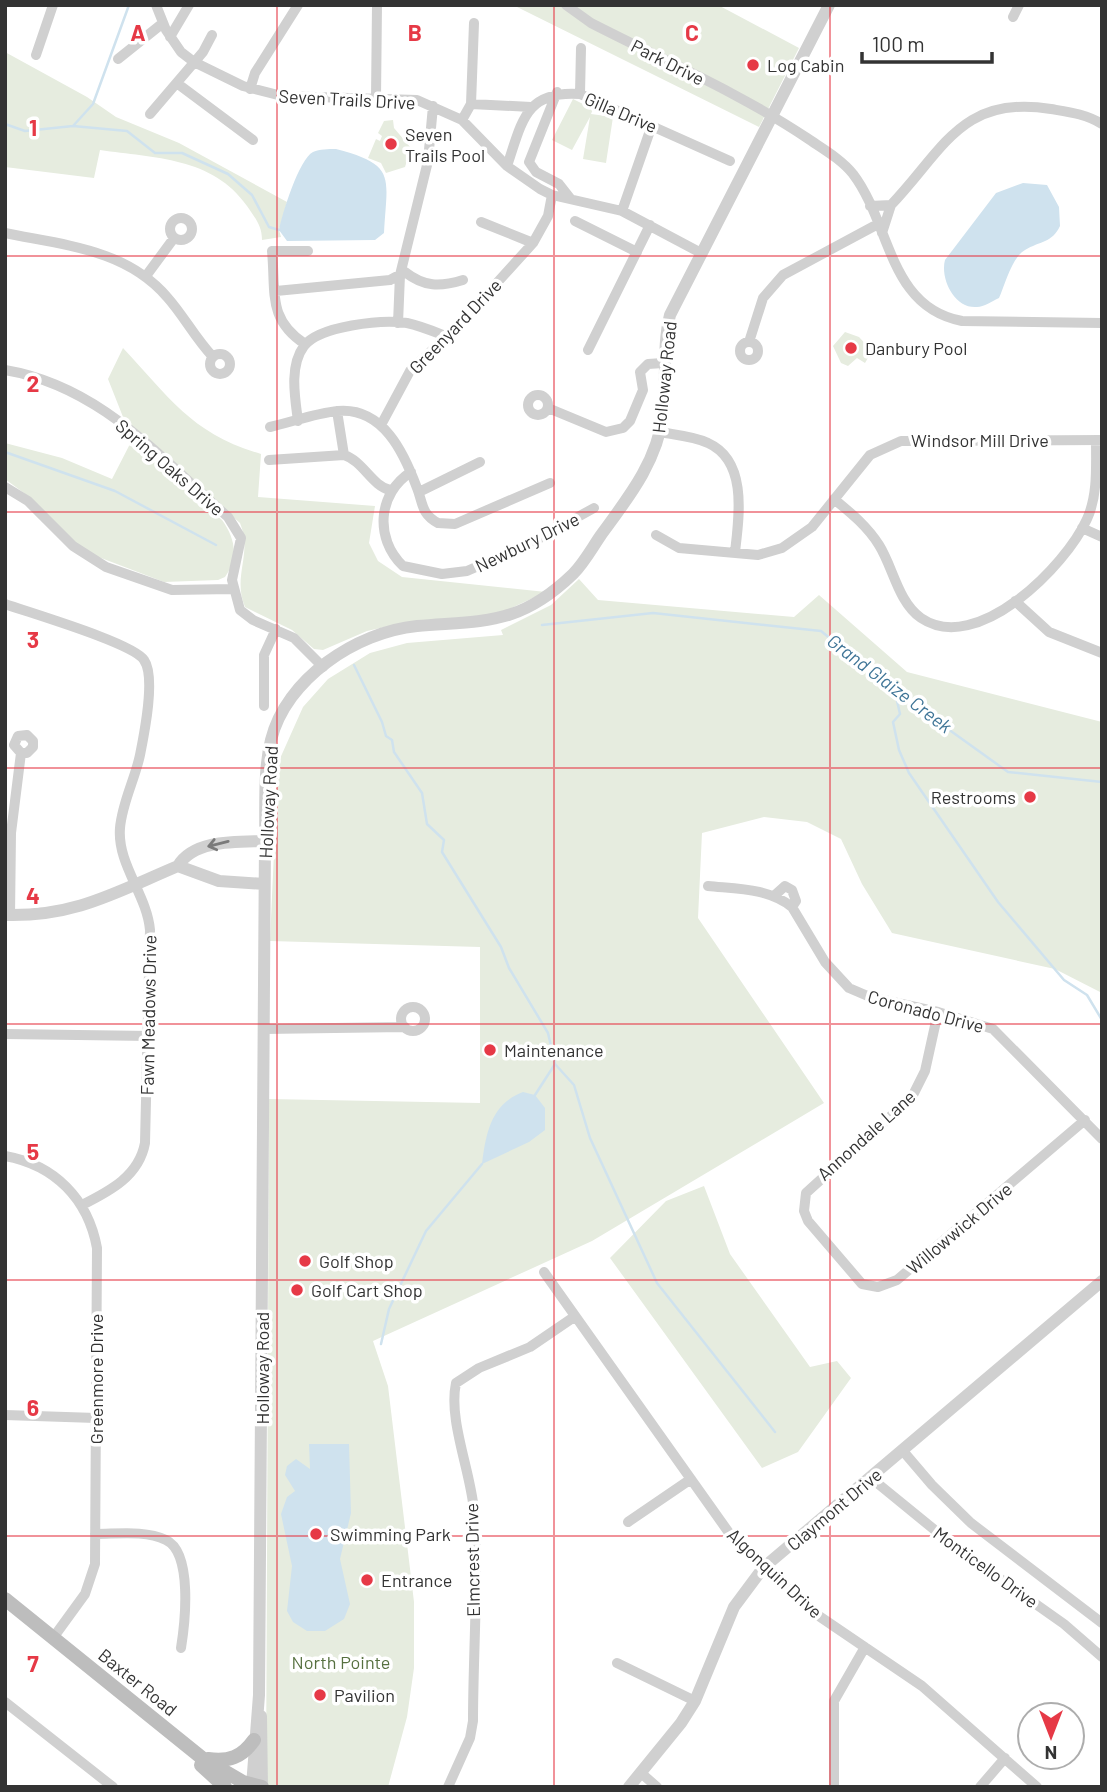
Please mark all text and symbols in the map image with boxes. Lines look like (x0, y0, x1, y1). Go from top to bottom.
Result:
text: A (130, 18, 146, 46)
text: B (408, 18, 422, 46)
text: C (685, 18, 699, 46)
scale bar (862, 21, 992, 65)
text: 100 m (872, 31, 925, 56)
street label: Park Drive (628, 34, 708, 90)
place label: Log Cabin (767, 54, 844, 76)
marker: Log Cabin (745, 57, 761, 73)
street label: Seven Trails Drive (278, 84, 416, 114)
street label: Gilla Drive (581, 87, 661, 137)
text: 1 (29, 113, 37, 141)
place label: Seven Trails Pool (405, 123, 485, 166)
marker: Seven Trails Pool (383, 136, 399, 152)
street label: Greenyard Drive (404, 274, 506, 378)
street label: Holloway Road (647, 320, 681, 434)
place label: Danbury Pool (865, 337, 967, 359)
marker: Danbury Pool (843, 340, 859, 356)
text: 2 (27, 369, 39, 397)
street label: Spring Oaks Drive (111, 414, 229, 520)
street label: Windsor Mill Drive (911, 429, 1049, 451)
street label: Newbury Drive (471, 507, 583, 577)
text: 3 (27, 625, 39, 653)
water label: Grand Glaize Creek (823, 629, 957, 738)
street label: Holloway Road (254, 745, 282, 859)
place label: Restrooms (931, 786, 1016, 808)
marker: Restrooms (1022, 789, 1038, 805)
one-way arrow (207, 838, 230, 851)
text: 4 (26, 881, 40, 909)
street label: Fawn Meadows Drive (136, 934, 160, 1096)
street label: Coronado Drive (866, 985, 986, 1037)
place label: Maintenance (504, 1039, 604, 1061)
marker: Maintenance (482, 1042, 498, 1058)
street label: Annondale Lane (812, 1085, 920, 1185)
text: 5 (27, 1137, 39, 1165)
street label: Willowwick Drive (902, 1178, 1016, 1278)
place label: Golf Shop (319, 1250, 394, 1272)
marker: Golf Shop (297, 1253, 313, 1269)
place label: Golf Cart Shop (311, 1279, 423, 1301)
marker: Golf Cart Shop (289, 1282, 305, 1298)
street label: Holloway Road (251, 1312, 273, 1424)
street label: Greenmore Drive (85, 1314, 107, 1444)
text: 6 (27, 1393, 39, 1421)
street label: Claymont Drive (782, 1463, 886, 1555)
street label: Elmcrest Drive (460, 1503, 484, 1617)
street label: Monticello Drive (929, 1522, 1043, 1612)
place label: Swimming Park (330, 1523, 451, 1545)
street label: Algonquin Drive (723, 1523, 827, 1623)
marker: Swimming Park (308, 1526, 324, 1542)
place label: Entrance (381, 1569, 452, 1591)
marker: Entrance (359, 1572, 375, 1588)
street label: Baxter Road (94, 1644, 182, 1720)
text: 7 (27, 1649, 39, 1677)
park label: North Pointe (292, 1651, 390, 1673)
place label: Pavilion (334, 1684, 395, 1706)
marker: Pavilion (312, 1687, 328, 1703)
north arrow (1016, 1701, 1086, 1771)
text: N (1045, 1742, 1057, 1765)

